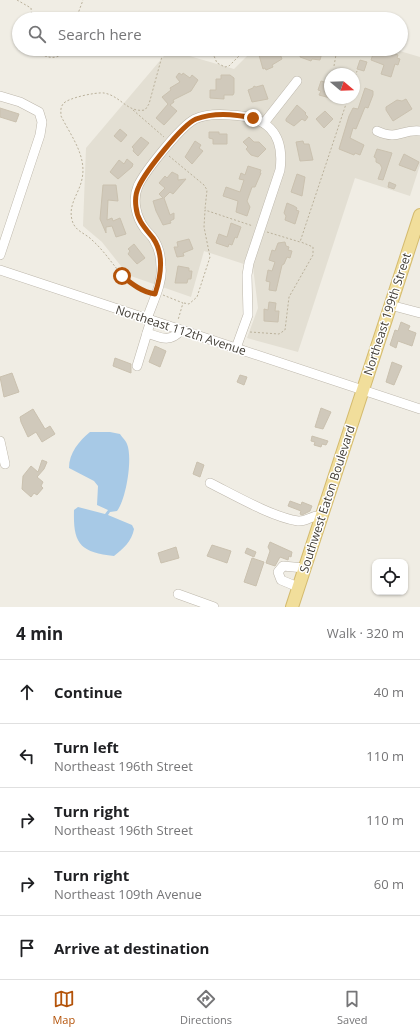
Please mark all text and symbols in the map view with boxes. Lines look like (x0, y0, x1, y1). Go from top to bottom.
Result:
search box (12, 12, 408, 56)
icon: search (26, 23, 48, 45)
text: Search here (58, 24, 142, 44)
north arrow (324, 68, 360, 104)
route end (244, 109, 262, 127)
street label: Northeast 199th Street (359, 250, 415, 378)
route start (113, 267, 131, 285)
street label: Northeast 112th Avenue (113, 301, 249, 359)
street label: Southwest Eaton Boulevard (295, 423, 359, 575)
map controls (372, 559, 408, 595)
button: locate (372, 559, 408, 595)
text: 4 min (16, 622, 63, 645)
text: Walk · 320 m (327, 624, 404, 642)
icon: ahead (16, 681, 38, 703)
text: Continue (54, 682, 122, 702)
text: 40 m (374, 683, 404, 701)
text: Turn left (54, 737, 119, 757)
icon: left (16, 745, 38, 767)
text: 110 m (366, 747, 404, 765)
text: Northeast 196th Street (54, 757, 193, 775)
text: Turn right (54, 801, 129, 821)
icon: right (16, 809, 38, 831)
text: 110 m (366, 811, 404, 829)
text: Northeast 196th Street (54, 821, 193, 839)
text: Turn right (54, 865, 129, 885)
icon: right (16, 873, 38, 895)
text: 60 m (374, 875, 404, 893)
text: Northeast 109th Avenue (54, 885, 202, 903)
icon: arrive (16, 937, 38, 959)
text: Arrive at destination (54, 938, 209, 958)
tab: Map (52, 988, 75, 1027)
tab: Directions (180, 988, 232, 1027)
tab: Saved (337, 988, 368, 1027)

